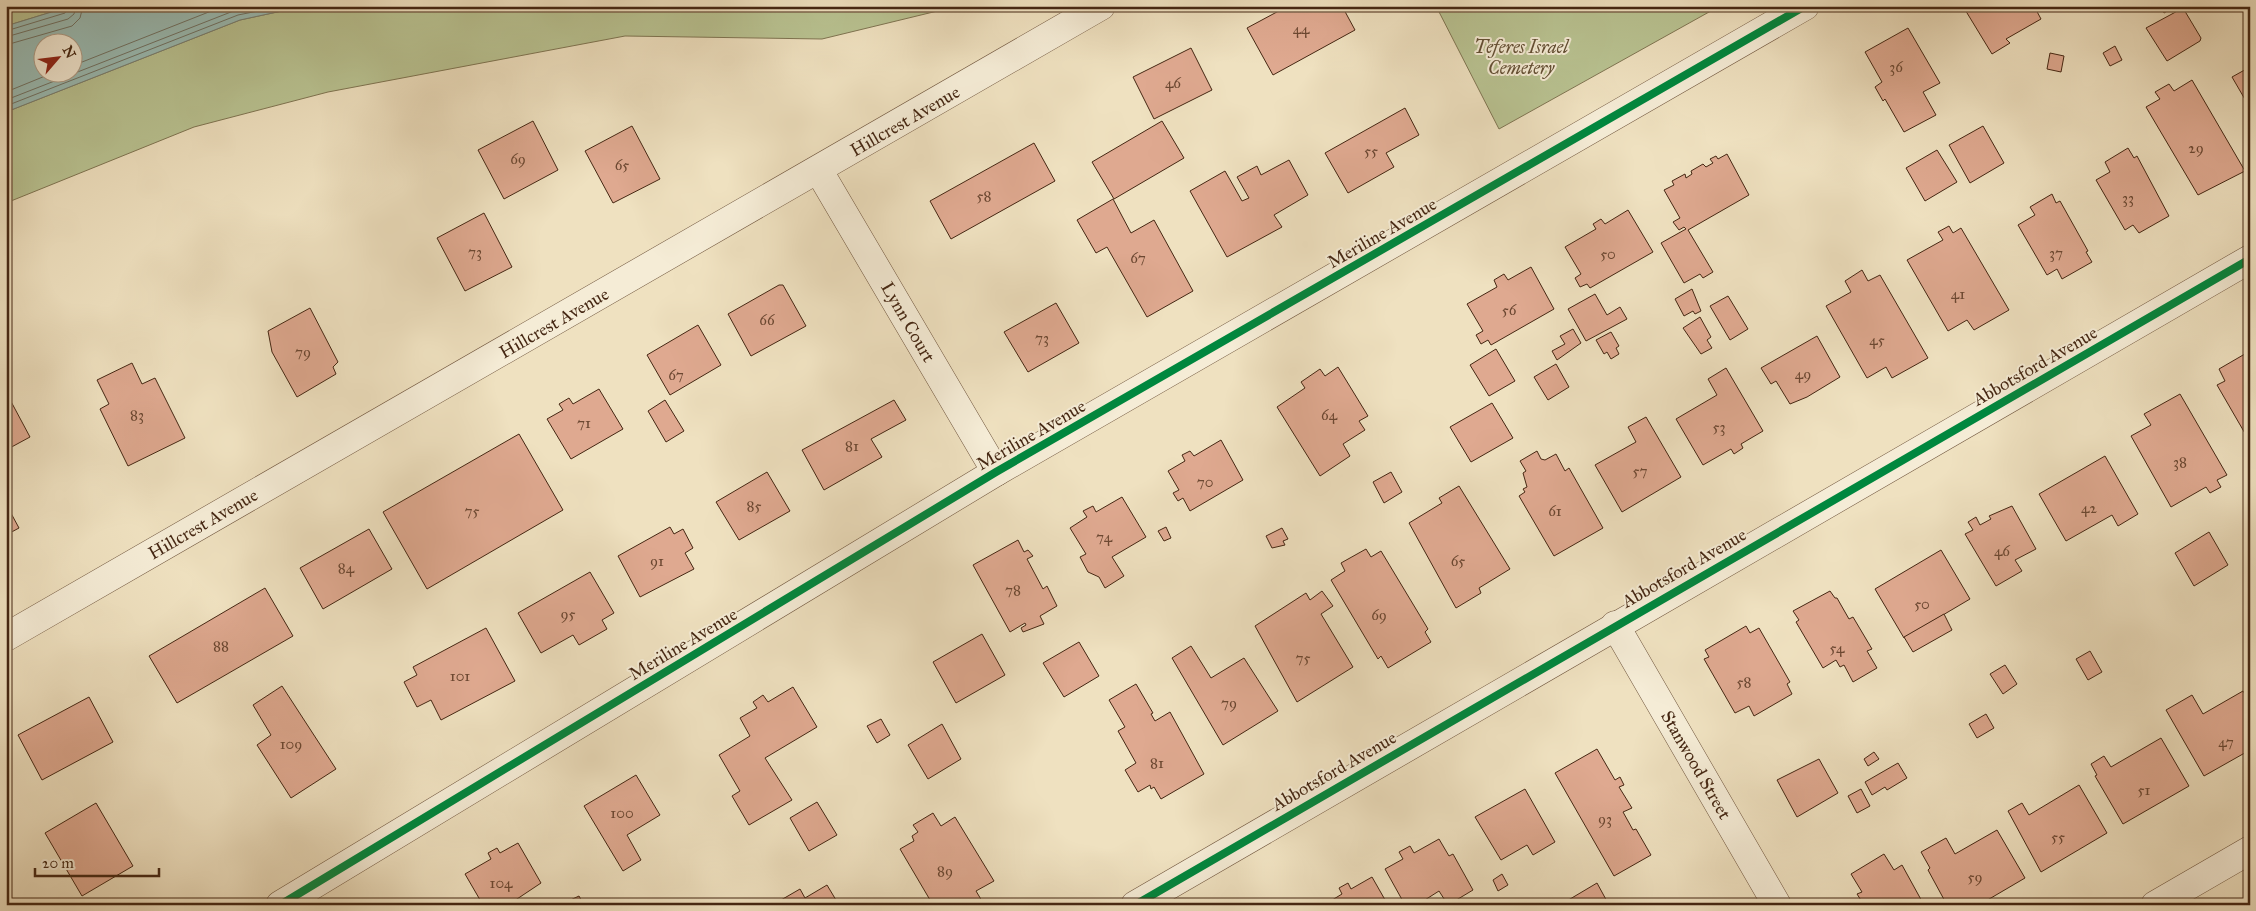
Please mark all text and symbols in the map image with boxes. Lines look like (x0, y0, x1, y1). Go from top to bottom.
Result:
house number: 44 (1293, 20, 1310, 38)
north arrow (32, 32, 82, 82)
park label: Teferes Israel Cemetery (1474, 36, 1570, 79)
text: N (59, 43, 79, 61)
house number: 36 (1889, 58, 1904, 76)
house number: 46 (1165, 74, 1182, 92)
street label: Hillcrest Avenue (846, 81, 964, 161)
house number: 29 (2188, 139, 2204, 157)
house number: 55 (1364, 142, 1378, 160)
house number: 69 (510, 150, 526, 168)
house number: 65 (615, 156, 629, 174)
house number: 58 (977, 187, 991, 205)
house number: 33 (2122, 189, 2134, 207)
street label: Meriline Avenue (1323, 193, 1441, 273)
house number: 73 (468, 243, 482, 261)
house number: 37 (2049, 244, 2063, 262)
house number: 50 (1600, 245, 1616, 263)
house number: 67 (1130, 249, 1146, 267)
street label: Lynn Court (876, 278, 940, 367)
street label: Hillcrest Avenue (495, 283, 613, 363)
house number: 41 (1951, 285, 1965, 303)
house number: 56 (1502, 301, 1518, 319)
house number: 66 (759, 311, 776, 329)
street label: Abbotsford Avenue (1968, 321, 2101, 411)
house number: 73 (1035, 329, 1049, 347)
house number: 45 (1869, 331, 1885, 349)
house number: 79 (295, 343, 311, 361)
house number: 49 (1795, 365, 1811, 383)
house number: 67 (668, 366, 684, 384)
street label: Meriline Avenue (972, 395, 1090, 475)
house number: 83 (130, 406, 144, 424)
house number: 64 (1321, 406, 1338, 424)
house number: 71 (577, 414, 591, 432)
house number: 53 (1713, 418, 1725, 436)
house number: 81 (845, 437, 859, 455)
house number: 38 (2173, 453, 2187, 471)
house number: 57 (1633, 462, 1647, 480)
house number: 70 (1197, 473, 1213, 491)
street label: Hillcrest Avenue (144, 484, 262, 564)
house number: 85 (747, 497, 761, 515)
house number: 42 (2081, 499, 2097, 517)
house number: 75 (465, 502, 480, 520)
house number: 61 (1548, 502, 1562, 520)
street label: Abbotsford Avenue (1617, 523, 1750, 613)
house number: 74 (1096, 528, 1113, 546)
house number: 46 (1994, 542, 2011, 560)
house number: 91 (650, 552, 664, 570)
house number: 65 (1451, 552, 1465, 570)
house number: 84 (338, 559, 355, 577)
house number: 78 (1005, 581, 1021, 599)
house number: 50 (1914, 595, 1930, 613)
street label: Meriline Avenue (625, 603, 741, 685)
house number: 95 (560, 605, 576, 623)
house number: 69 (1371, 606, 1387, 624)
house number: 88 (213, 637, 229, 655)
house number: 54 (1830, 639, 1845, 657)
house number: 75 (1296, 649, 1311, 667)
house number: 101 (450, 667, 470, 685)
house number: 58 (1737, 673, 1751, 691)
house number: 79 (1221, 694, 1237, 712)
street label: Stanwood Street (1656, 707, 1736, 824)
street label: Abbotsford Avenue (1267, 726, 1400, 816)
house number: 47 (2218, 733, 2234, 751)
house number: 109 (280, 735, 302, 753)
house number: 81 (1150, 754, 1164, 772)
house number: 51 (2138, 781, 2151, 799)
house number: 100 (610, 804, 634, 822)
house number: 93 (1598, 810, 1612, 828)
house number: 55 (2051, 828, 2065, 846)
scale bar (35, 846, 159, 878)
text: 20 m (42, 854, 74, 872)
house number: 89 (937, 862, 953, 880)
house number: 59 (1967, 868, 1983, 886)
house number: 104 (490, 874, 513, 892)

